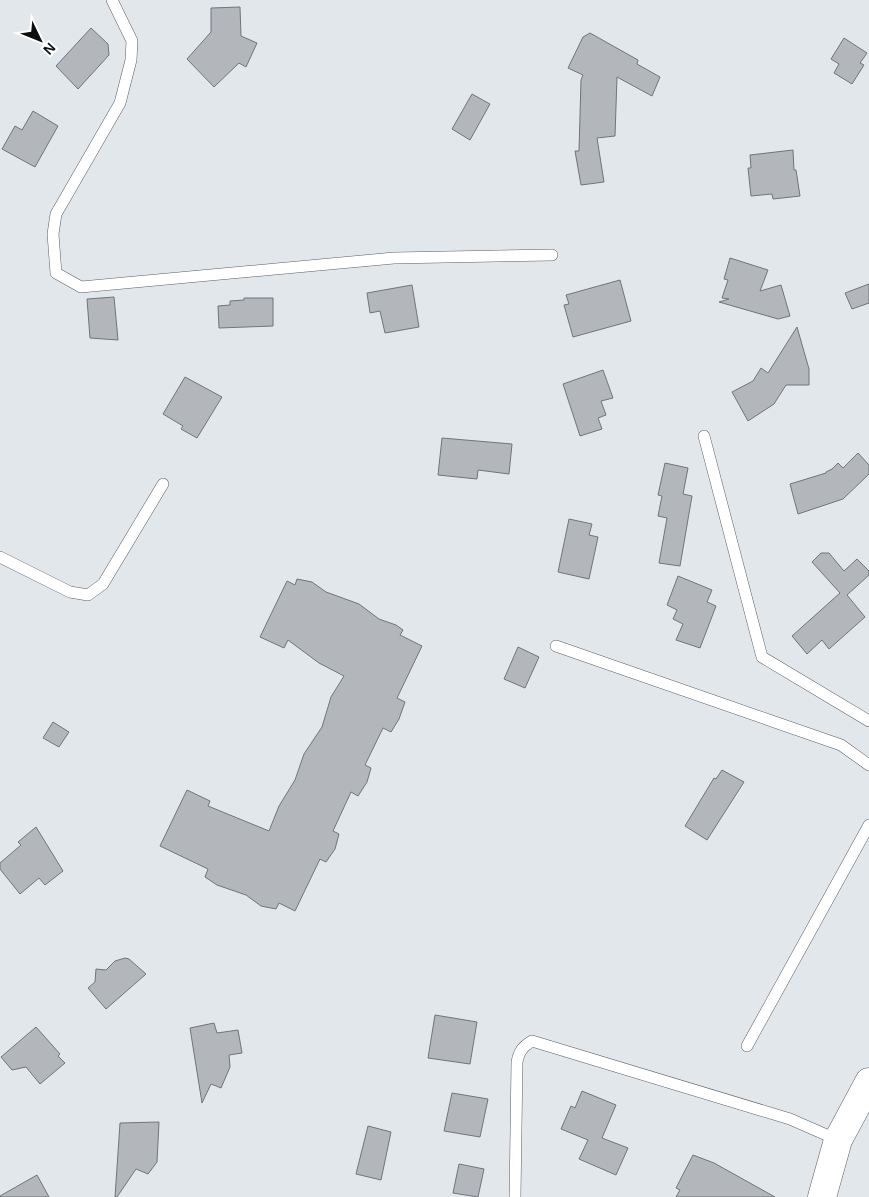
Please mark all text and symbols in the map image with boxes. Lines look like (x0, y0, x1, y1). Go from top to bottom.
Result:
north arrow (15, 15, 65, 65)
text: N (40, 40, 59, 58)

